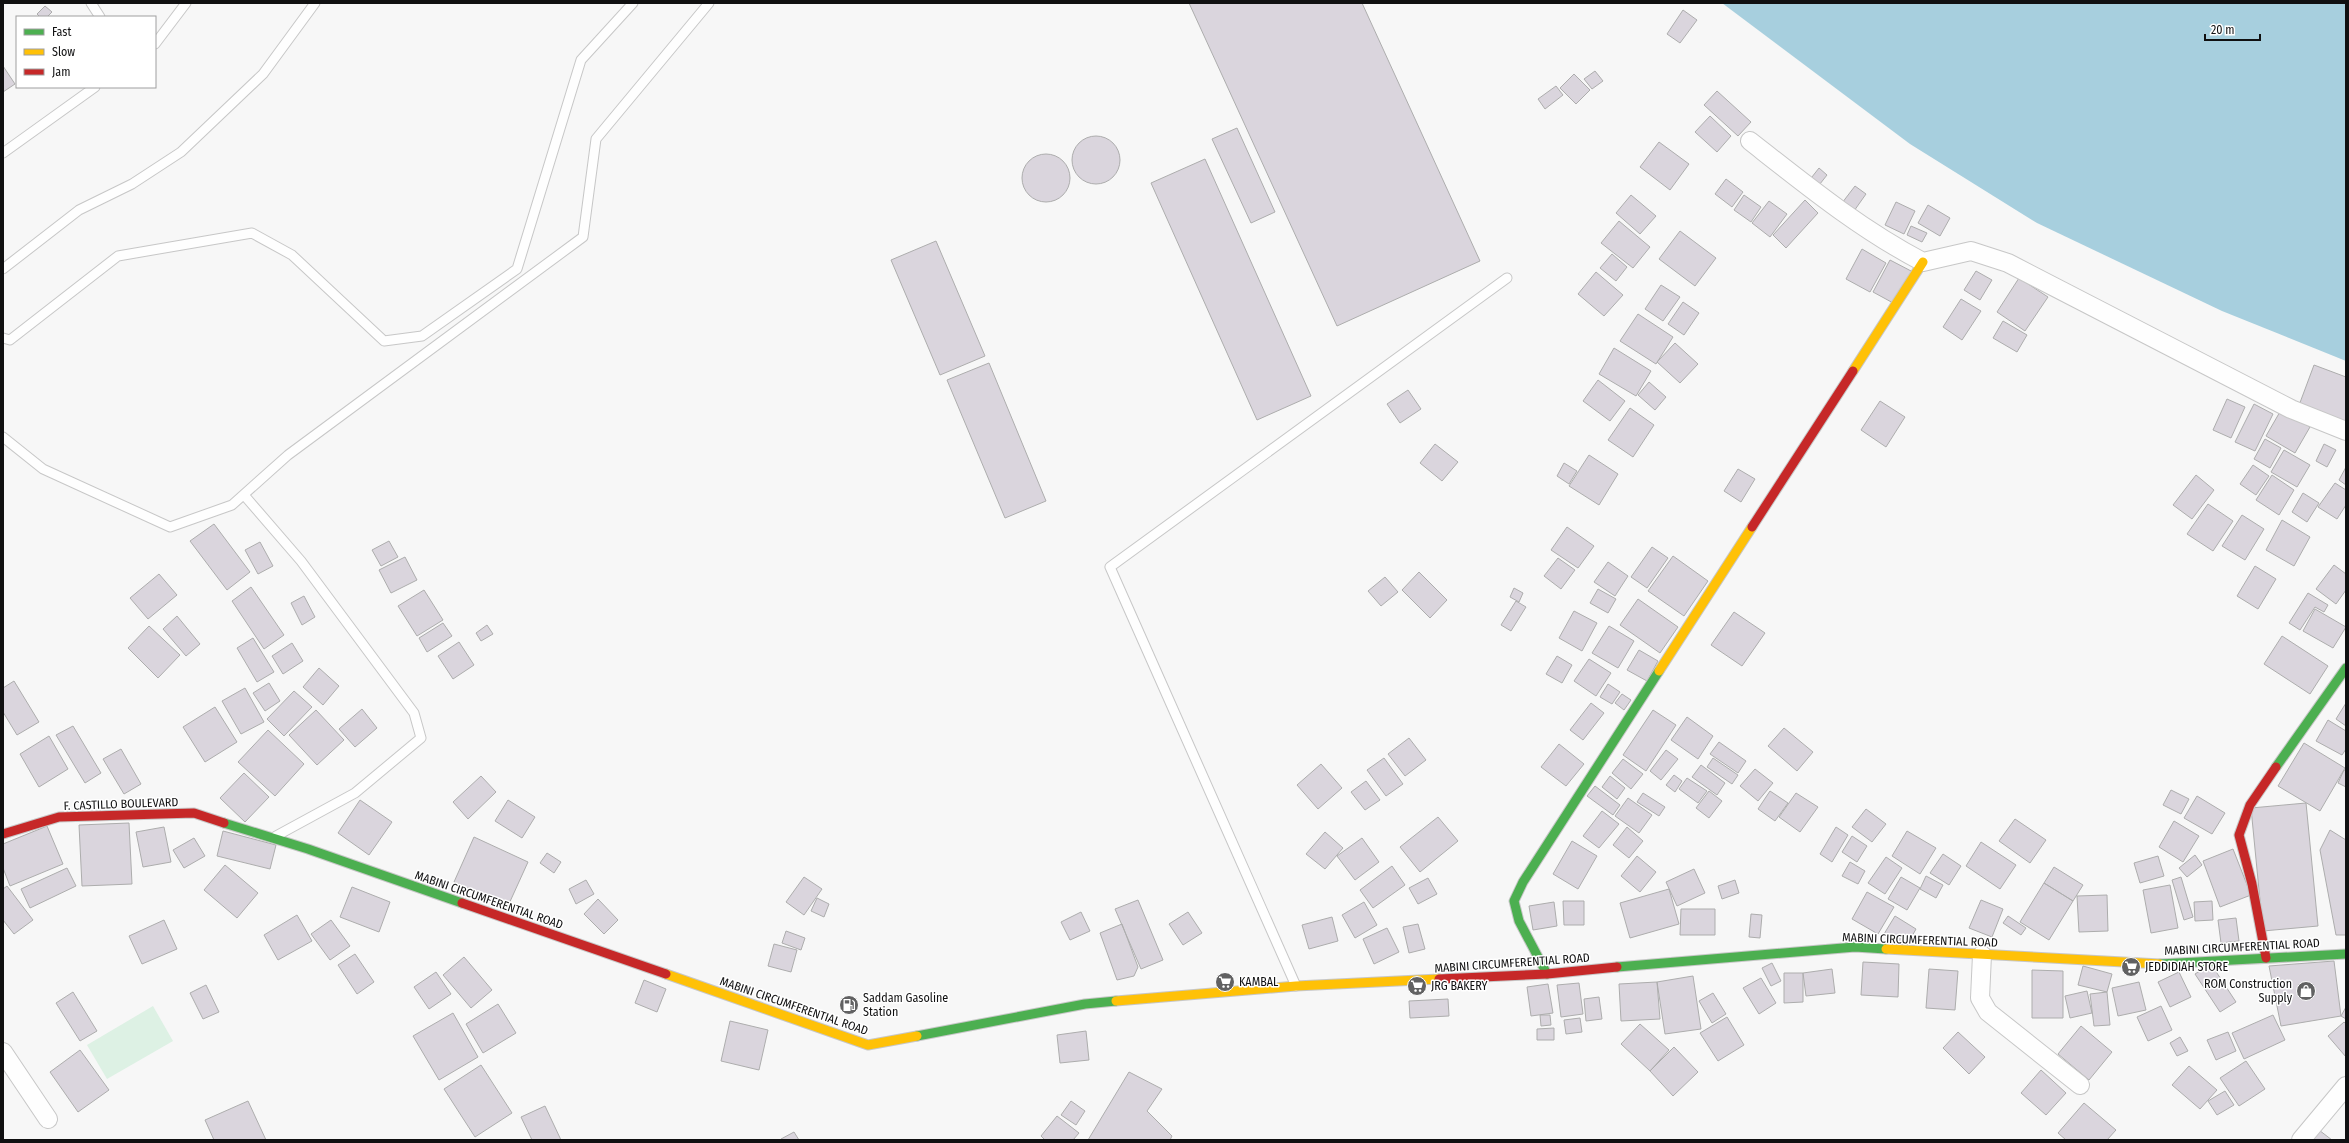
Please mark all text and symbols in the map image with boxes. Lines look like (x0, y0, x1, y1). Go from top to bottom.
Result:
legend (16, 16, 156, 88)
scale bar (2205, 16, 2260, 42)
text: 20 m (2211, 23, 2235, 37)
text: Fast (52, 25, 71, 39)
text: Slow (52, 45, 75, 59)
text: Jam (52, 65, 70, 79)
street label: F. CASTILLO BOULEVARD (63, 795, 179, 813)
street label: MABINI CIRCUMFERENTIAL ROAD (413, 868, 565, 932)
street label: MABINI CIRCUMFERENTIAL ROAD (1842, 930, 1998, 950)
street label: MABINI CIRCUMFERENTIAL ROAD (2164, 936, 2320, 958)
street label: MABINI CIRCUMFERENTIAL ROAD (1434, 951, 1590, 975)
supermarket icon: JEDDIDIAH STORE (2120, 956, 2142, 978)
place label: JEDDIDIAH STORE (2145, 960, 2228, 974)
supermarket icon: KAMBAL (1214, 971, 1236, 993)
street label: MABINI CIRCUMFERENTIAL ROAD (718, 974, 870, 1038)
place label: KAMBAL (1239, 975, 1279, 989)
supermarket icon: JRG BAKERY (1406, 975, 1428, 997)
place label: ROM Construction Supply (2204, 977, 2293, 1005)
place label: JRG BAKERY (1431, 979, 1487, 993)
shop icon: ROM Construction Supply (2295, 980, 2317, 1002)
place label: Saddam Gasoline Station (863, 991, 948, 1019)
fuel station icon: Saddam Gasoline Station (838, 994, 860, 1016)

